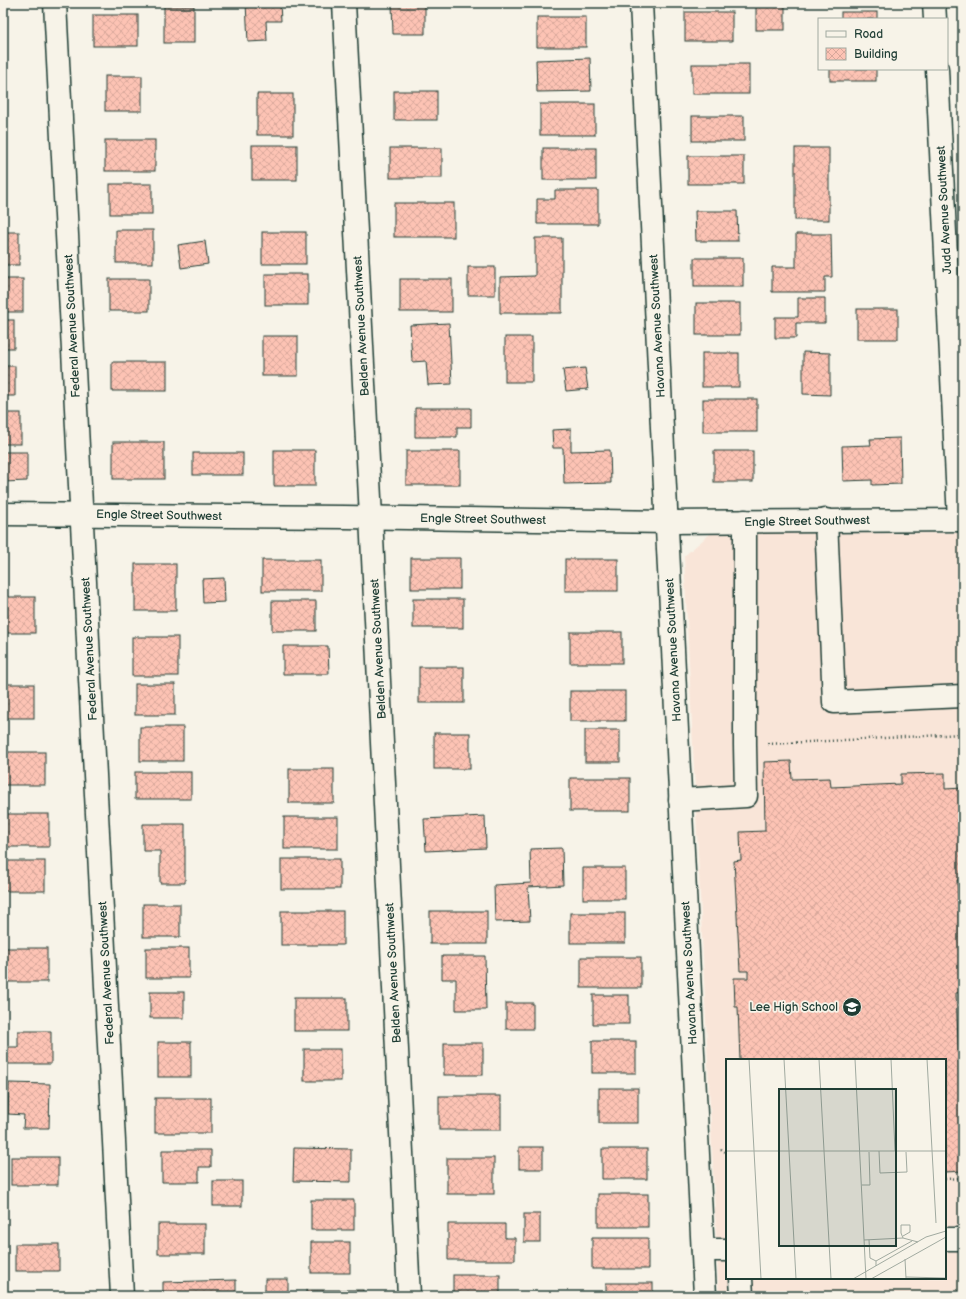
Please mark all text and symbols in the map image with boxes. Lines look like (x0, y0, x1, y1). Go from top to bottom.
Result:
legend (818, 18, 948, 70)
text: Road (854, 27, 883, 42)
text: Building (854, 47, 898, 62)
street label: Judd Avenue Southwest (934, 145, 955, 275)
street label: Federal Avenue Southwest (61, 254, 84, 398)
street label: Havana Avenue Southwest (646, 254, 669, 398)
street label: Belden Avenue Southwest (350, 255, 373, 397)
street label: Engle Street Southwest (96, 507, 222, 524)
street label: Engle Street Southwest (420, 511, 546, 528)
street label: Engle Street Southwest (744, 513, 870, 530)
street label: Federal Avenue Southwest (78, 577, 101, 721)
street label: Belden Avenue Southwest (367, 578, 390, 720)
street label: Havana Avenue Southwest (662, 578, 685, 722)
street label: Federal Avenue Southwest (95, 901, 118, 1045)
street label: Havana Avenue Southwest (678, 901, 701, 1045)
street label: Belden Avenue Southwest (382, 902, 405, 1044)
school or university icon: Lee High School (841, 996, 863, 1018)
place label: Lee High School (749, 1000, 838, 1015)
inset map (726, 1059, 946, 1279)

